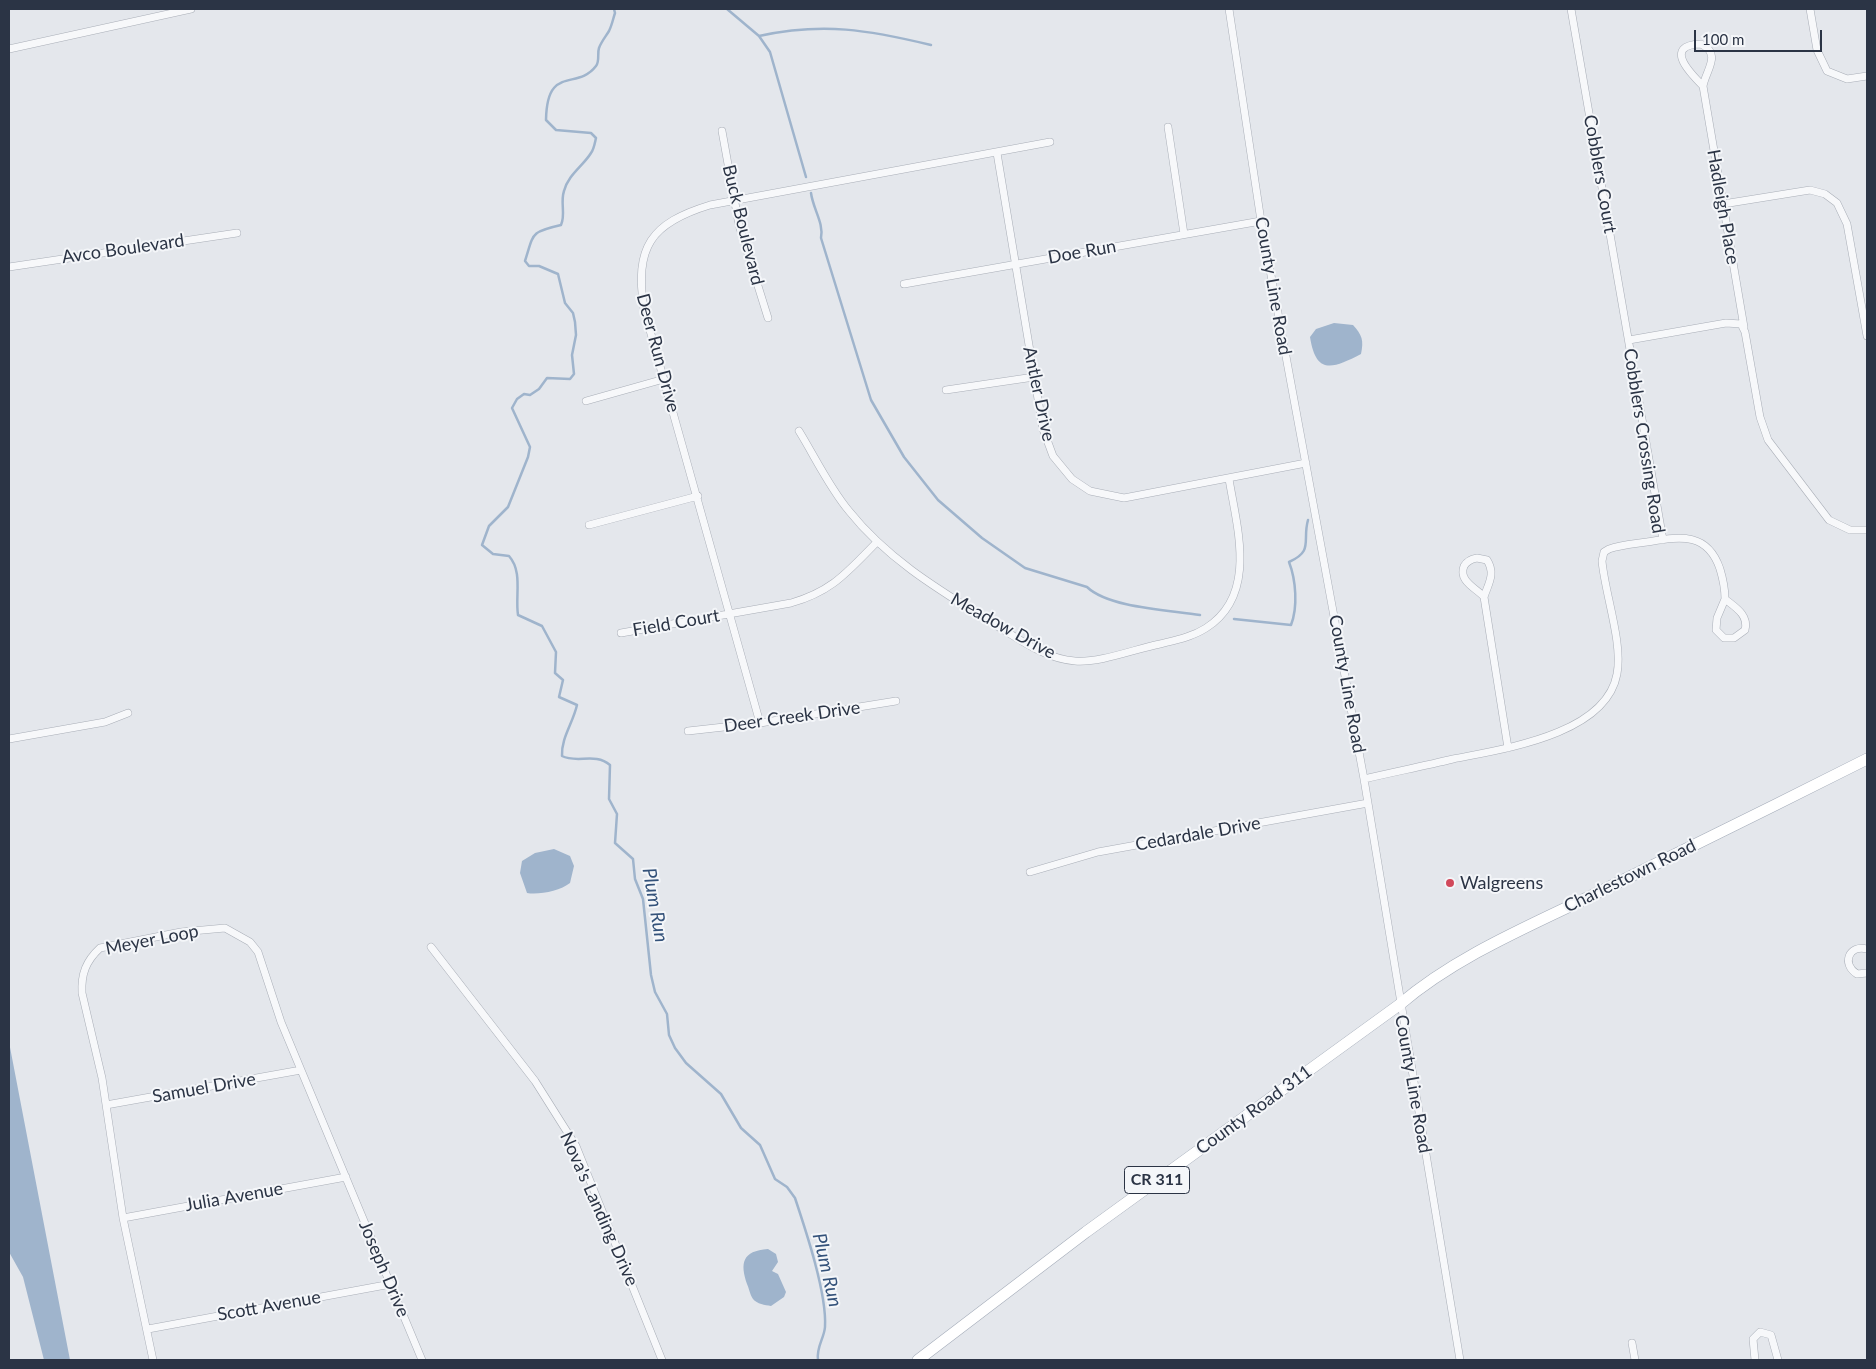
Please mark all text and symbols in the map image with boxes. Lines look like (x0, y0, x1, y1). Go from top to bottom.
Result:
scale bar (1696, 20, 1824, 52)
text: 100 m (1702, 30, 1744, 48)
street label: Cobblers Court (1579, 113, 1621, 235)
street label: Hadleigh Place (1702, 148, 1744, 266)
street label: Buck Boulevard (718, 162, 768, 288)
street label: County Line Road (1250, 215, 1296, 357)
street label: Avco Boulevard (60, 230, 186, 268)
street label: Doe Run (1046, 235, 1118, 269)
street label: Deer Run Drive (632, 291, 684, 415)
street label: Antler Drive (1018, 345, 1060, 443)
street label: Cobblers Crossing Road (1619, 347, 1669, 535)
street label: Meadow Drive (947, 588, 1059, 664)
street label: Field Court (631, 605, 721, 641)
street label: County Line Road (1324, 613, 1370, 755)
street label: Deer Creek Drive (722, 697, 862, 737)
street label: Cedardale Drive (1134, 812, 1262, 856)
street label: Charlestown Road (1560, 835, 1700, 917)
water label: Plum Run (637, 866, 673, 944)
place label: Walgreens (1460, 872, 1543, 894)
marker: Walgreens (1444, 877, 1456, 889)
street label: Meyer Loop (104, 920, 200, 960)
street label: County Line Road (1390, 1013, 1436, 1155)
street label: County Road 311 (1192, 1061, 1316, 1159)
street label: Samuel Drive (151, 1068, 257, 1108)
street label: Nova's Landing Drive (555, 1128, 643, 1290)
road number: CR 311 (1124, 1166, 1190, 1194)
street label: Julia Avenue (183, 1178, 285, 1216)
street label: Joseph Drive (354, 1218, 414, 1320)
water label: Plum Run (807, 1231, 847, 1309)
street label: Scott Avenue (216, 1286, 322, 1326)

